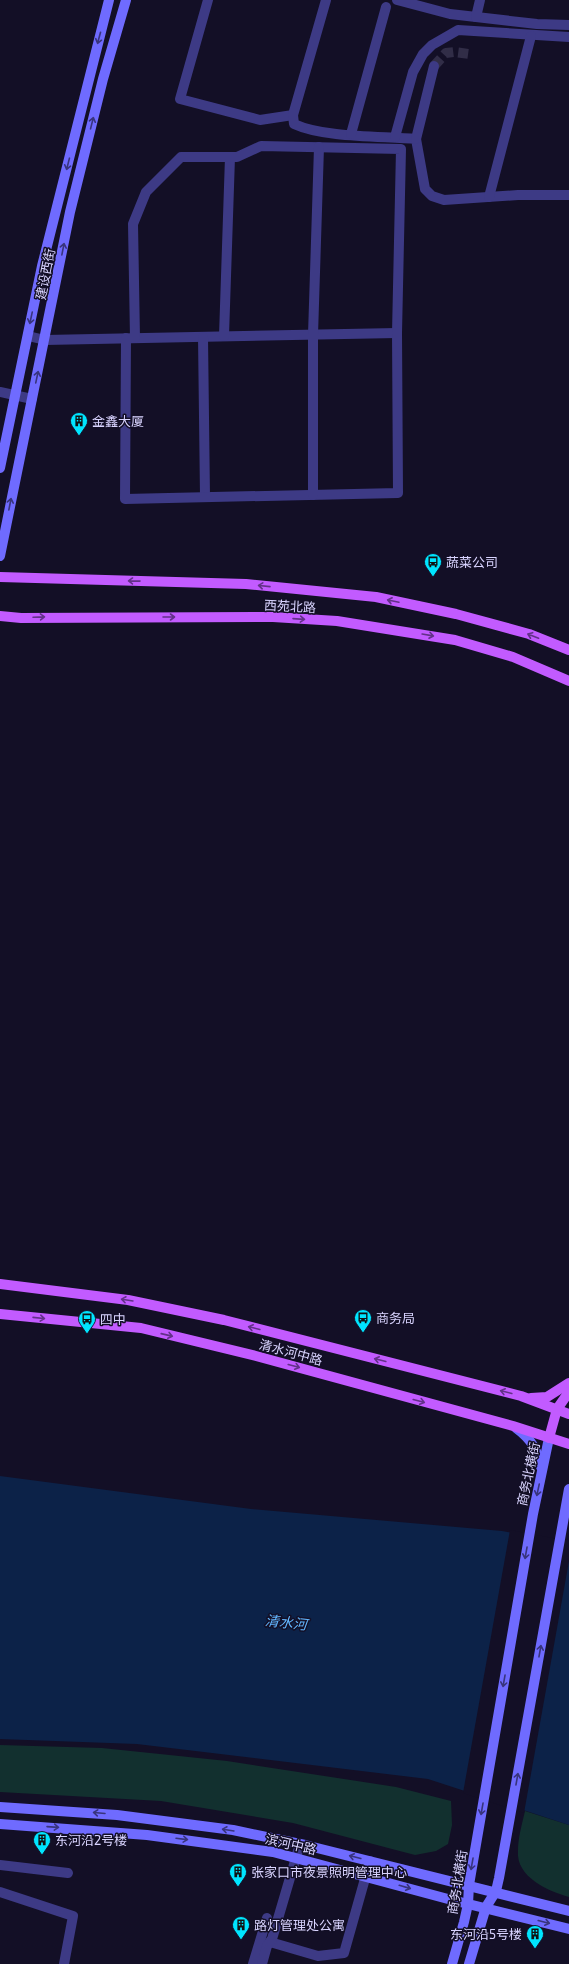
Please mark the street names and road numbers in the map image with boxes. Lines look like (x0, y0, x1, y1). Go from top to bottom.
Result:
street label: 建设西街 (32, 247, 58, 301)
street label: 西苑北路 (264, 597, 316, 615)
street label: 清水河中路 (258, 1336, 324, 1368)
street label: 商务北横街 (513, 1441, 543, 1507)
street label: 滨河中路 (264, 1830, 318, 1858)
street label: 商务北横街 (444, 1849, 470, 1915)

